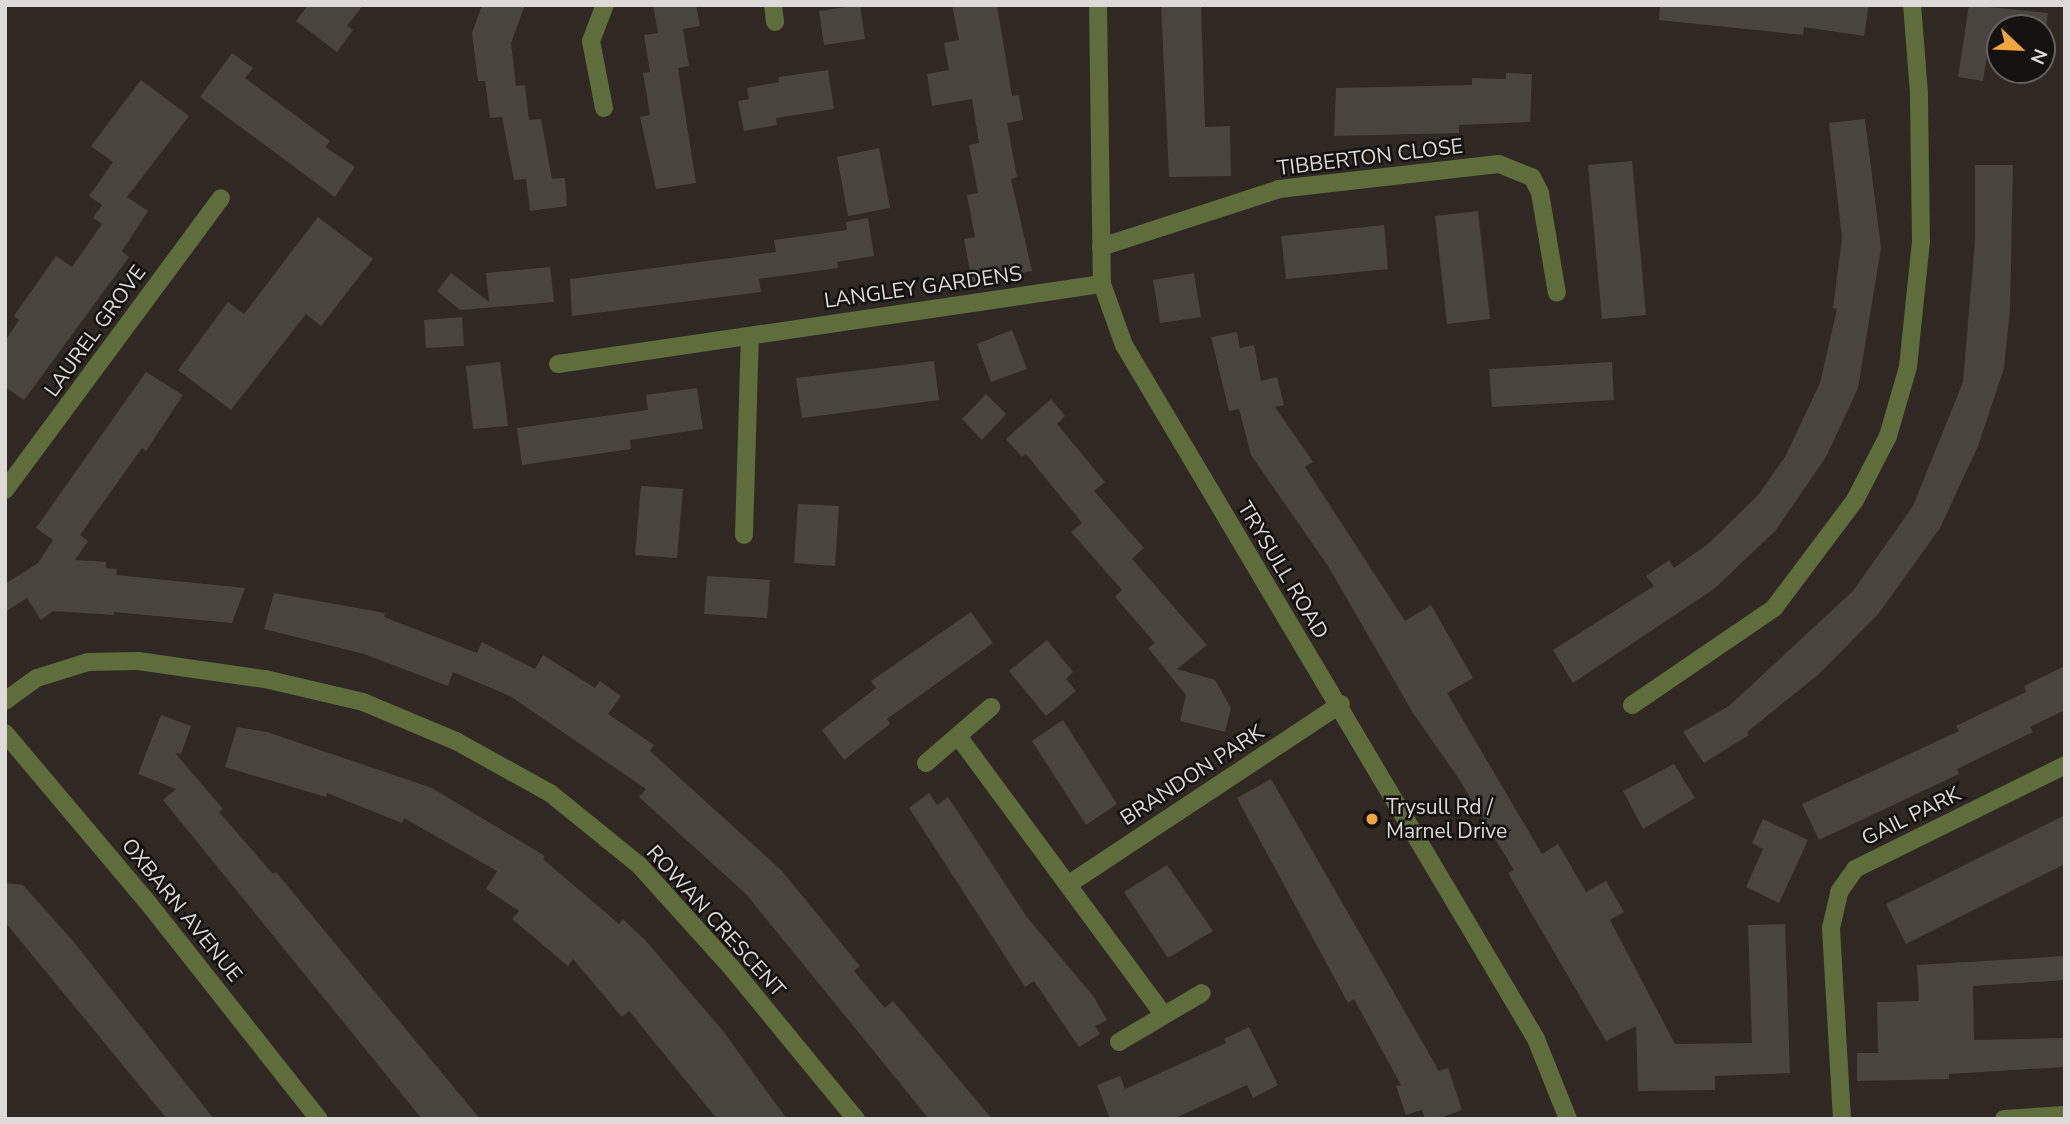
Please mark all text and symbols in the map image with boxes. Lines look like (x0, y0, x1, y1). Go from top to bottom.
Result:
north arrow (1986, 14, 2056, 84)
text: N (2024, 45, 2053, 68)
street label: TIBBERTON CLOSE (1276, 133, 1464, 181)
street label: LAUREL GROVE (39, 260, 151, 402)
street label: LANGLEY GARDENS (823, 261, 1023, 313)
street label: TRYSULL ROAD (1232, 497, 1334, 643)
street label: BRANDON PARK (1116, 719, 1268, 831)
street label: GAIL PARK (1857, 781, 1965, 851)
place label: Trysull Rd / Marnel Drive (1386, 794, 1507, 844)
marker: Trysull Rd / Marnel Drive (1364, 811, 1380, 827)
street label: OXBARN AVENUE (116, 833, 248, 987)
street label: ROWAN CRESCENT (641, 840, 791, 1002)

